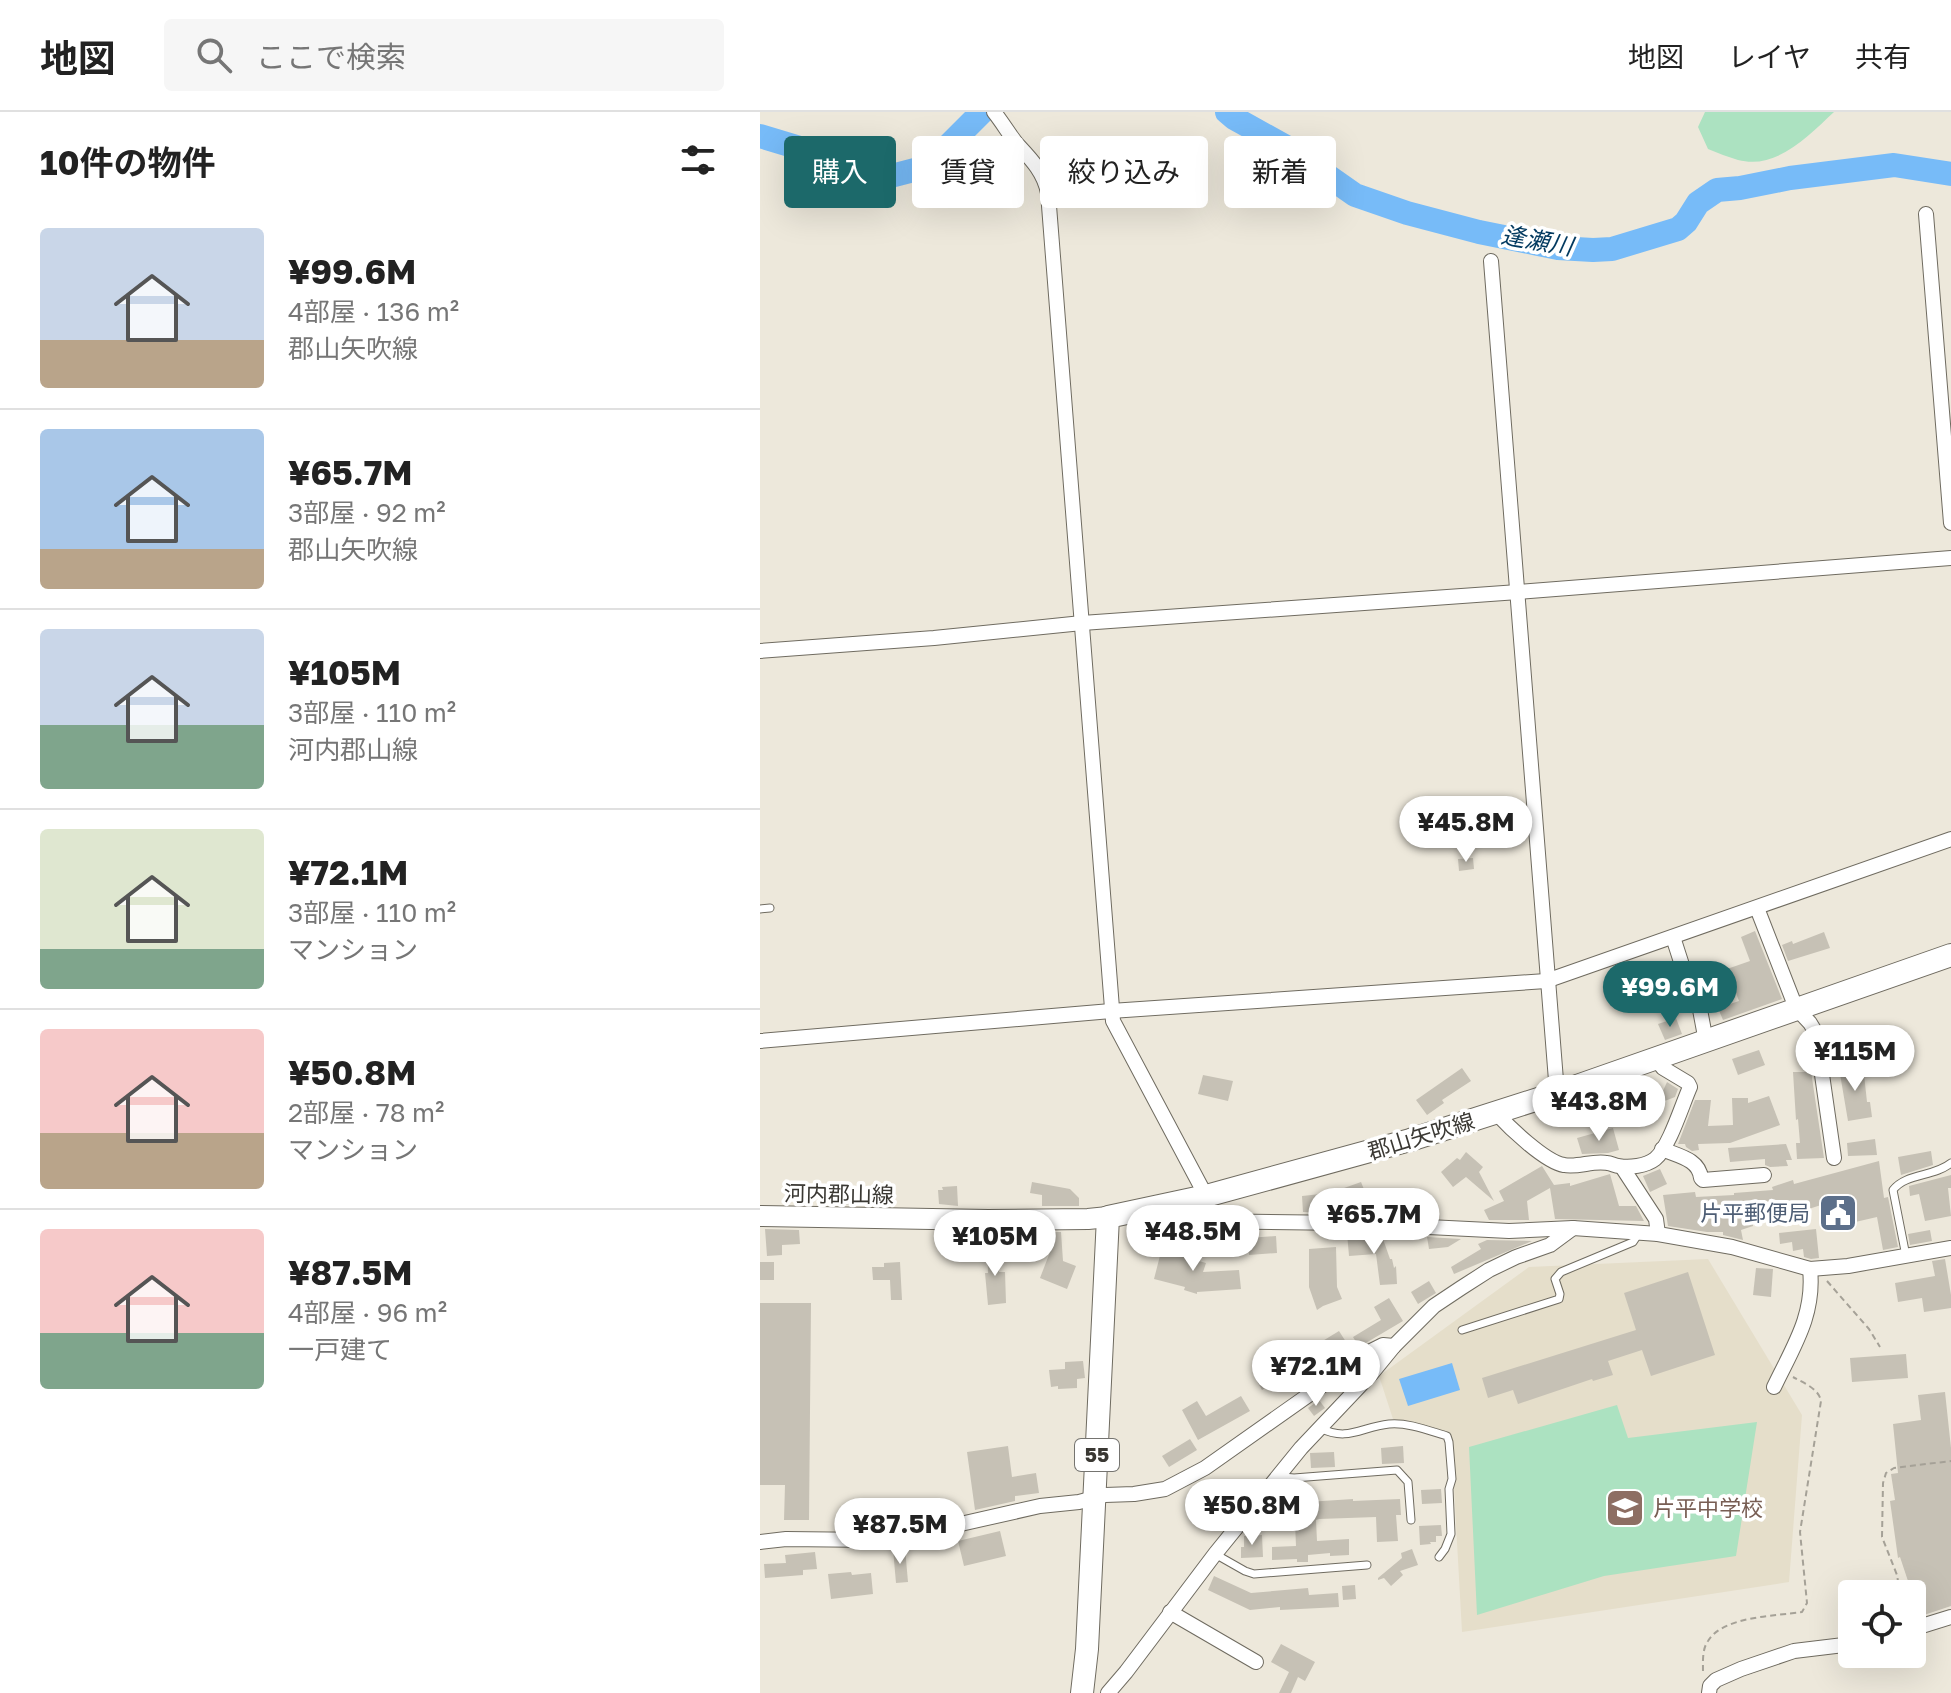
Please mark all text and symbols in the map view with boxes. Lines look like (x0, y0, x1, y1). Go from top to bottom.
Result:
search box (164, 19, 724, 91)
icon: search (192, 33, 236, 77)
text: 地図 (40, 35, 116, 80)
text: ここで検索 (256, 39, 406, 75)
text: 地図 (1628, 40, 1684, 73)
text: レイヤ (1728, 40, 1811, 73)
text: 共有 (1855, 40, 1911, 73)
chip: 購入 (784, 136, 896, 208)
chip: 賃貸 (912, 136, 1024, 208)
chip: 絞り込み (1040, 136, 1208, 208)
chip: 新着 (1224, 136, 1336, 208)
icon: filters (676, 138, 720, 182)
text: 10件の物件 (40, 142, 216, 182)
water label: 逢瀬川 (1499, 219, 1578, 261)
text: ¥99.6M (288, 251, 416, 291)
icon: home (104, 260, 200, 356)
text: 4部屋 · 136 m² (288, 296, 459, 327)
text: 郡山矢吹線 (288, 333, 418, 364)
text: ¥65.7M (288, 452, 412, 492)
icon: home (104, 461, 200, 557)
text: 3部屋 · 92 m² (288, 497, 446, 528)
text: 郡山矢吹線 (288, 534, 418, 565)
text: ¥105M (288, 652, 401, 692)
icon: home (104, 661, 200, 757)
text: 3部屋 · 110 m² (288, 697, 456, 728)
text: 河内郡山線 (288, 734, 418, 765)
pin: ¥45.8M (1401, 796, 1531, 864)
text: ¥45.8M (1417, 806, 1515, 837)
text: ¥72.1M (288, 852, 408, 892)
icon: home (104, 861, 200, 957)
text: 3部屋 · 110 m² (288, 897, 456, 928)
text: マンション (288, 934, 418, 965)
pin: ¥99.6M (1605, 961, 1735, 1029)
text: ¥99.6M (1621, 971, 1719, 1002)
pin: ¥115M (1799, 1025, 1911, 1093)
text: ¥115M (1814, 1035, 1896, 1066)
text: ¥50.8M (288, 1052, 416, 1092)
icon: home (104, 1061, 200, 1157)
pin: ¥43.8M (1534, 1075, 1664, 1143)
text: ¥43.8M (1550, 1085, 1648, 1116)
text: 2部屋 · 78 m² (288, 1097, 444, 1128)
street label: 郡山矢吹線 (1364, 1107, 1477, 1165)
text: マンション (288, 1134, 418, 1165)
street label: 河内郡山線 (784, 1179, 894, 1208)
pin: ¥65.7M (1309, 1188, 1439, 1256)
public building icon: 片平郵便局 (1817, 1192, 1859, 1234)
text: ¥65.7M (1326, 1198, 1422, 1229)
place label: 片平郵便局 (1700, 1199, 1810, 1226)
pin: ¥48.5M (1128, 1205, 1258, 1273)
pin: ¥105M (939, 1210, 1051, 1278)
text: ¥48.5M (1144, 1215, 1242, 1246)
text: ¥105M (952, 1220, 1038, 1251)
text: ¥87.5M (288, 1252, 413, 1292)
icon: home (104, 1261, 200, 1357)
text: 4部屋 · 96 m² (288, 1297, 447, 1328)
text: 一戸建て (288, 1334, 392, 1365)
pin: ¥72.1M (1251, 1340, 1381, 1408)
text: ¥72.1M (1270, 1350, 1362, 1381)
road number: 55 (1075, 1439, 1119, 1471)
pin: ¥50.8M (1187, 1479, 1317, 1547)
school or university icon: 片平中学校 (1604, 1487, 1646, 1529)
text: ¥50.8M (1203, 1489, 1301, 1520)
place label: 片平中学校 (1653, 1494, 1763, 1521)
pin: ¥87.5M (835, 1498, 965, 1566)
text: ¥87.5M (852, 1508, 948, 1539)
map controls (1838, 1580, 1926, 1668)
button: locate (1838, 1580, 1926, 1668)

